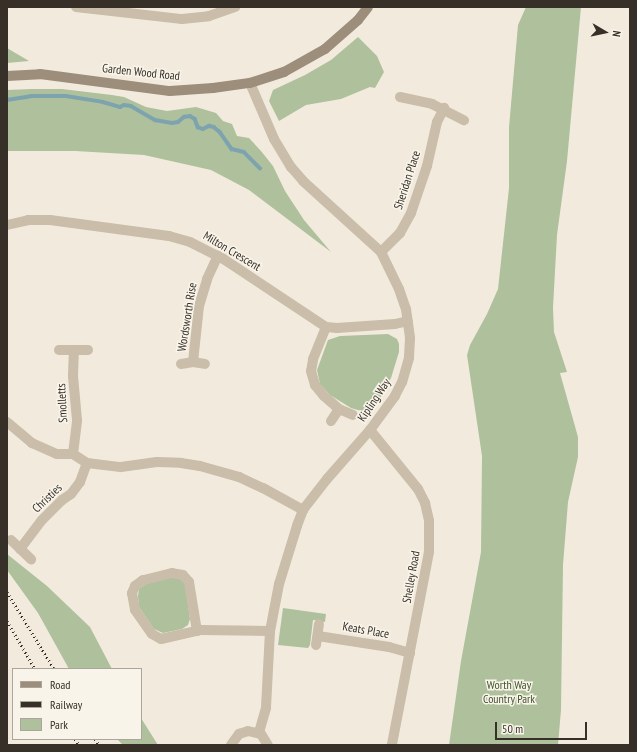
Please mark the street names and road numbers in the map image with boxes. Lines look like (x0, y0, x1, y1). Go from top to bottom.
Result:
street label: Garden Wood Road (101, 61, 181, 83)
street label: Sheridan Place (391, 149, 423, 211)
street label: Milton Crescent (201, 228, 263, 274)
street label: Wordsworth Rise (174, 282, 200, 352)
street label: Kipling Way (354, 376, 394, 424)
street label: Smolletts (54, 383, 70, 423)
street label: Christies (29, 480, 65, 516)
street label: Shelley Road (399, 550, 423, 604)
street label: Keats Place (342, 619, 390, 641)

